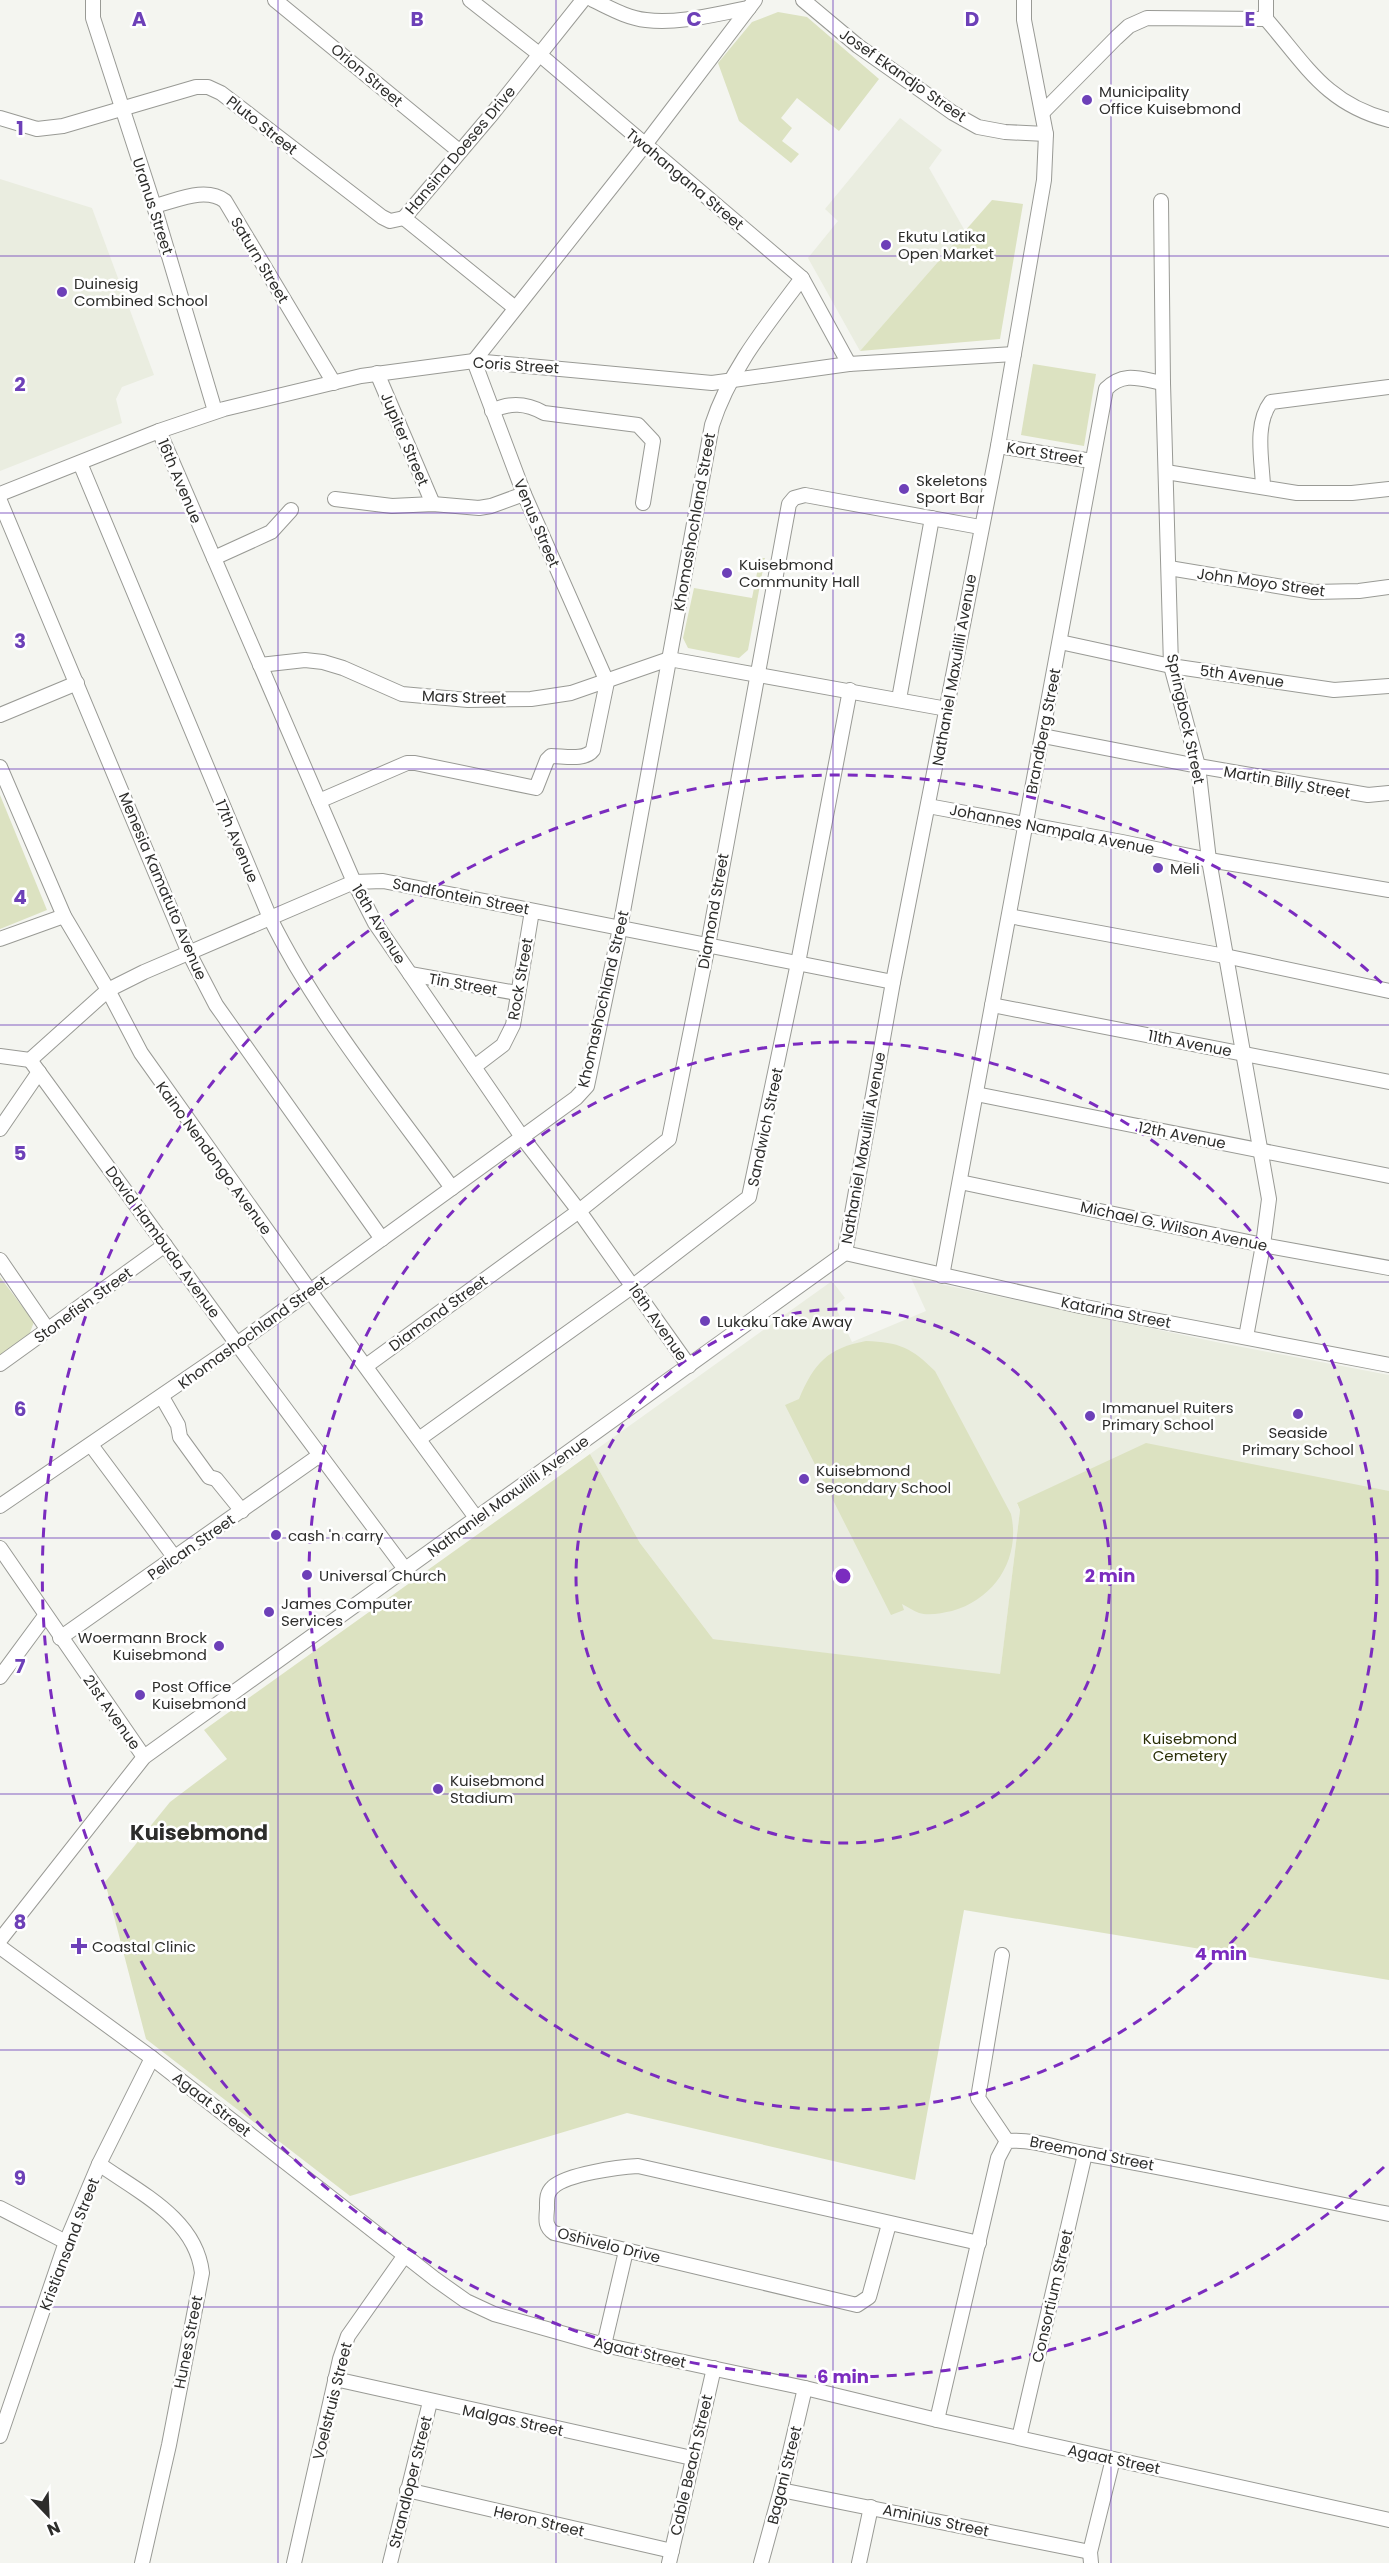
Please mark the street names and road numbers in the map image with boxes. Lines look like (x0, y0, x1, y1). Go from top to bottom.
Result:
street label: Josef Ekandjo Street (835, 23, 971, 127)
street label: Orion Street (326, 39, 408, 111)
street label: Hansina Doeses Drive (400, 81, 520, 219)
street label: Pluto Street (222, 91, 302, 159)
street label: Twahangana Street (622, 123, 748, 235)
street label: Uranus Street (127, 155, 179, 257)
street label: Saturn Street (226, 213, 294, 307)
street label: Coris Street (472, 352, 560, 378)
street label: Jupiter Street (376, 389, 434, 489)
street label: Khomashochland Street (668, 431, 720, 613)
street label: 16th Avenue (153, 436, 207, 526)
street label: Kort Street (1005, 437, 1085, 469)
street label: Venus Street (509, 475, 565, 571)
street label: John Moyo Street (1196, 563, 1326, 601)
street label: Nathaniel Maxuilili Avenue (927, 572, 981, 768)
street label: Springbock Street (1162, 652, 1210, 786)
street label: 5th Avenue (1199, 660, 1285, 692)
street label: Brandberg Street (1021, 666, 1065, 796)
street label: Mars Street (421, 685, 507, 709)
street label: Martin Billy Street (1222, 761, 1352, 803)
street label: Menesia Kamatuto Avenue (114, 789, 212, 983)
street label: 17th Avenue (210, 796, 264, 886)
street label: Johannes Nampala Avenue (948, 799, 1156, 859)
street label: Diamond Street (692, 851, 734, 971)
street label: Sandfontein Street (391, 872, 531, 920)
street label: 16th Avenue (347, 880, 411, 968)
street label: Khomashochland Street (572, 908, 634, 1090)
street label: Rock Street (502, 936, 538, 1022)
street label: Tin Street (427, 968, 499, 1000)
street label: 11th Avenue (1146, 1025, 1234, 1061)
street label: Nathaniel Maxuilili Avenue (836, 1050, 890, 1246)
street label: Sandwich Street (742, 1065, 788, 1189)
street label: Kaino Nendongo Avenue (151, 1077, 277, 1239)
street label: 12th Avenue (1136, 1116, 1228, 1154)
street label: David Hambuda Avenue (101, 1162, 225, 1322)
street label: Michael G. Wilson Avenue (1079, 1196, 1269, 1256)
street label: Stonefish Street (30, 1262, 136, 1348)
street label: Khomashochland Street (174, 1270, 332, 1394)
street label: Diamond Street (384, 1270, 492, 1356)
street label: 16th Avenue (624, 1279, 692, 1365)
street label: Katarina Street (1059, 1291, 1173, 1333)
street label: Nathaniel Maxuilili Avenue (423, 1430, 593, 1562)
street label: Pelican Street (143, 1509, 239, 1585)
street label: 21st Avenue (78, 1670, 146, 1754)
street label: Agaat Street (169, 2067, 255, 2141)
street label: Breemond Street (1028, 2131, 1156, 2175)
street label: Kristiansand Street (34, 2175, 104, 2313)
street label: Oshivelo Drive (555, 2222, 663, 2268)
street label: Consortium Street (1026, 2227, 1078, 2365)
street label: Hunes Street (169, 2294, 207, 2390)
street label: Agaat Street (592, 2331, 688, 2373)
street label: Voelstruis Street (307, 2340, 357, 2462)
street label: Cable Beach Street (665, 2392, 717, 2538)
street label: Malgas Street (461, 2399, 565, 2441)
street label: Strandloper Street (383, 2413, 437, 2551)
street label: Bagani Street (762, 2424, 806, 2526)
street label: Agaat Street (1066, 2439, 1162, 2479)
street label: Aminius Street (881, 2499, 991, 2541)
street label: Heron Street (492, 2500, 586, 2542)

